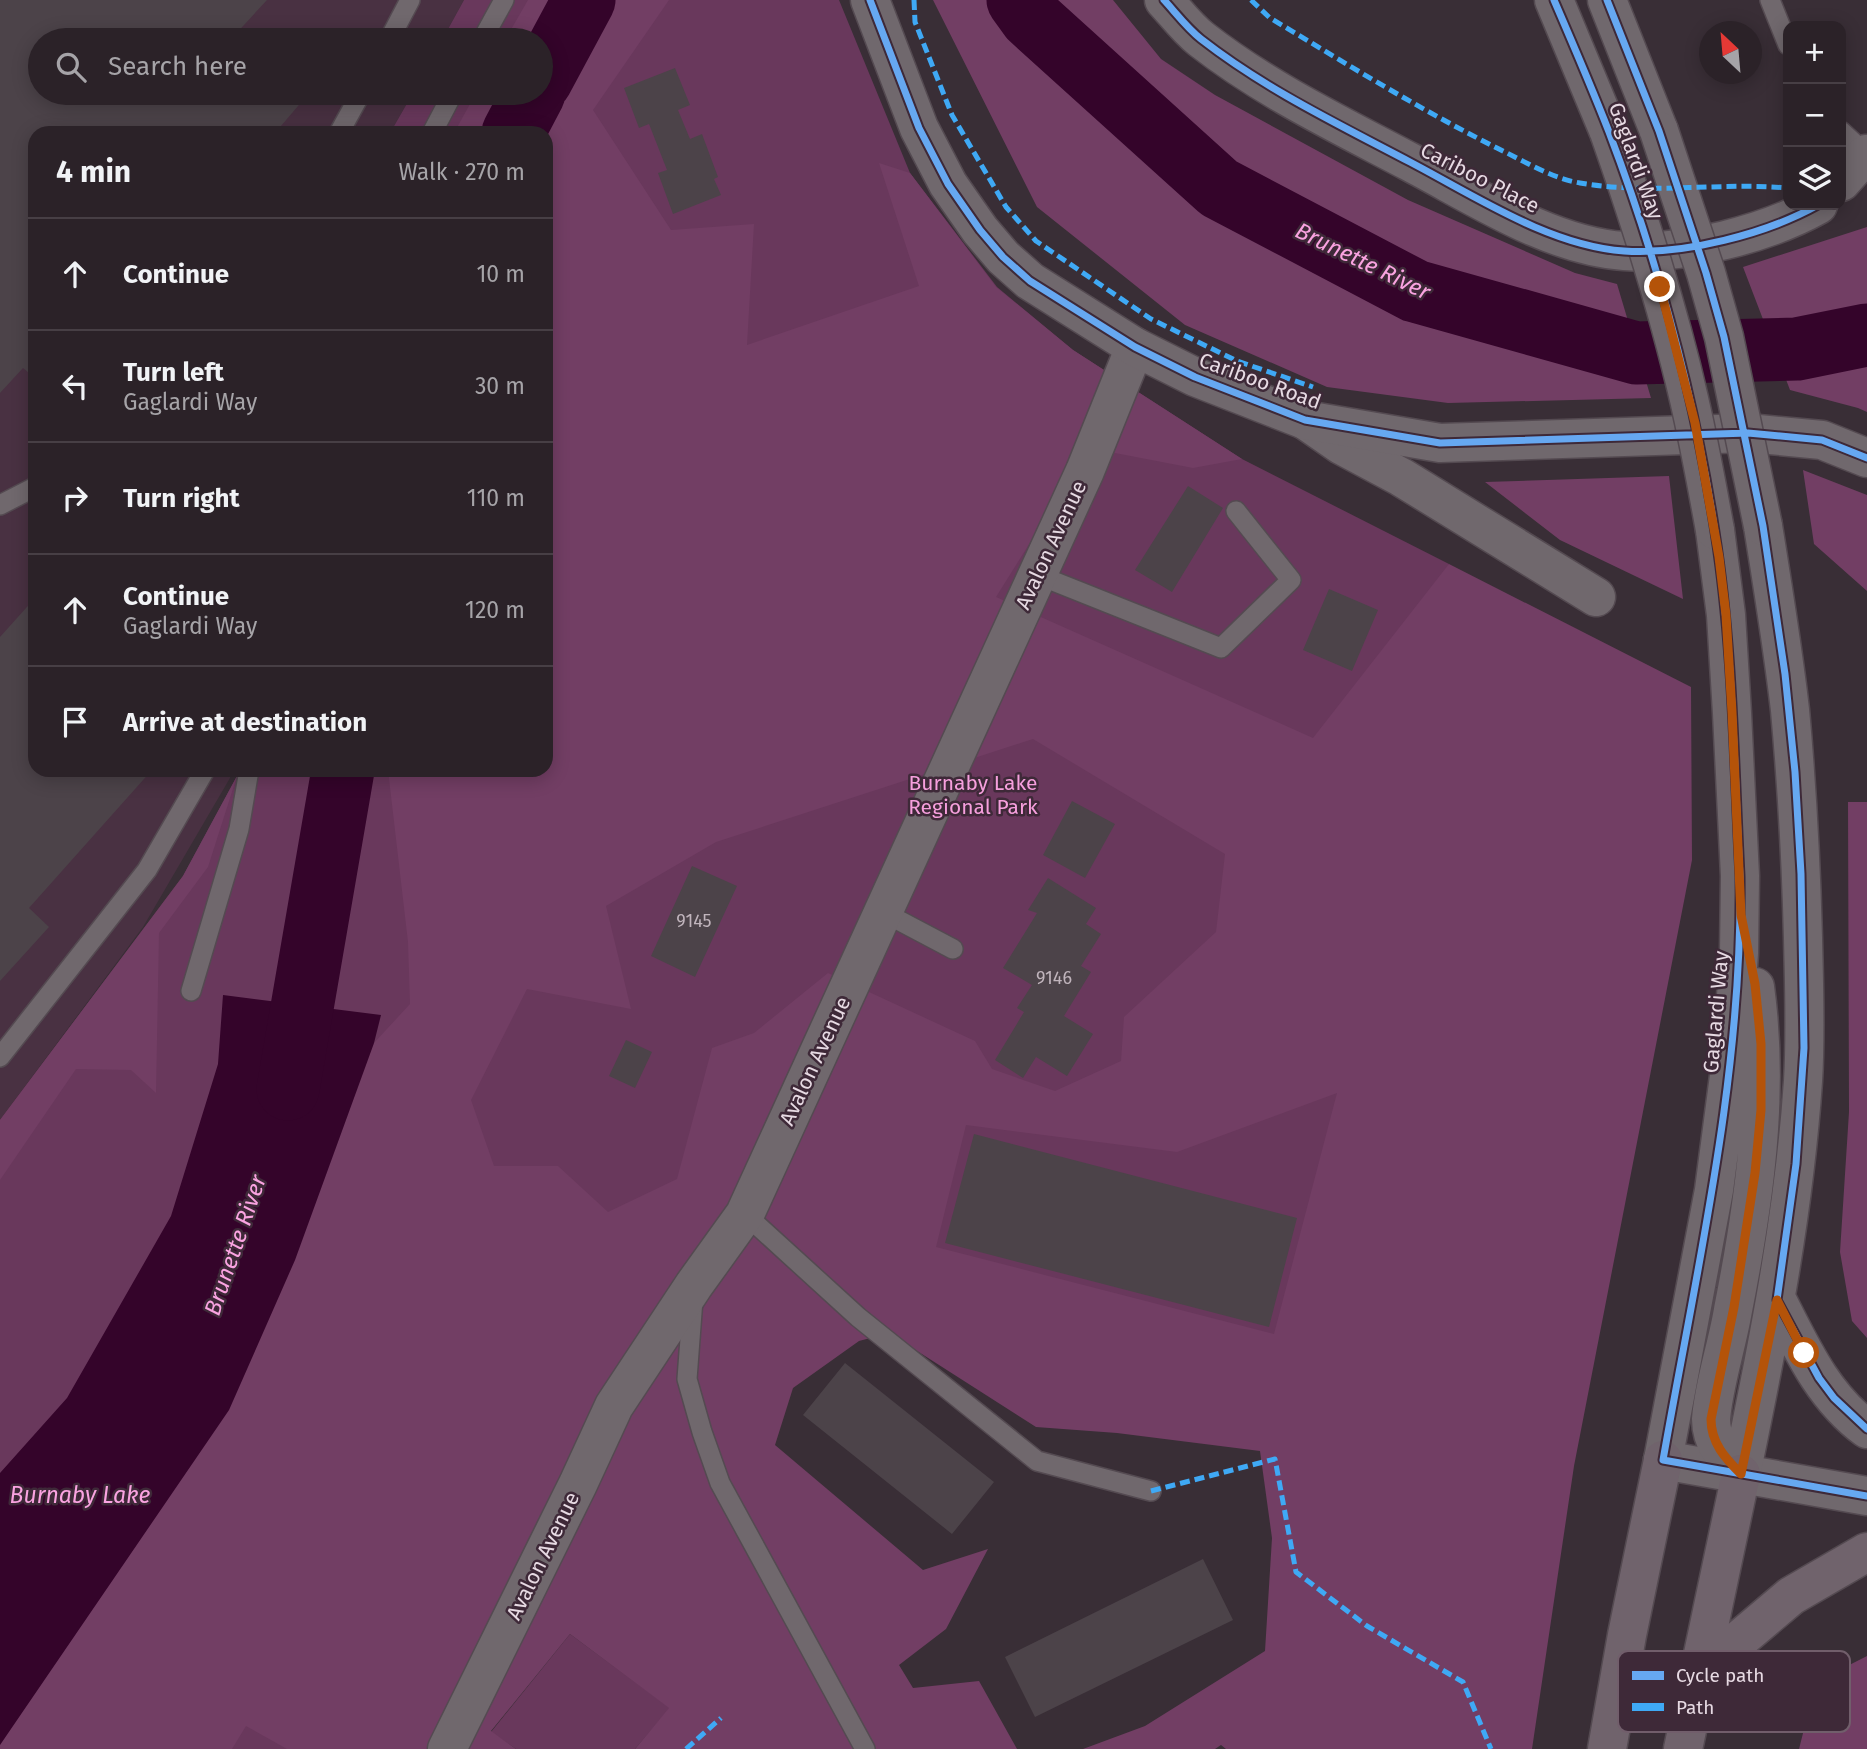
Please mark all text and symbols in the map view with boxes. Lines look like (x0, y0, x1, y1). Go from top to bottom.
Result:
north arrow (1699, 21, 1762, 84)
map controls (1783, 21, 1846, 210)
button: + (1783, 21, 1846, 84)
search box (28, 28, 553, 105)
icon: search (52, 48, 90, 86)
text: Search here (108, 51, 247, 82)
button: − (1783, 84, 1846, 147)
street label: Gaglardi Way (1603, 99, 1669, 224)
street label: Cariboo Place (1416, 137, 1544, 219)
button: layers (1783, 147, 1846, 210)
text: 4 min (56, 154, 131, 190)
text: Walk · 270 m (398, 158, 525, 186)
water label: Brunette River (1291, 216, 1436, 306)
icon: ahead (56, 255, 94, 293)
text: Continue (123, 259, 229, 290)
text: 10 m (476, 260, 525, 288)
route end (1644, 271, 1675, 302)
street label: Cariboo Road (1195, 347, 1325, 415)
text: Turn left (123, 357, 224, 388)
icon: left (56, 367, 94, 405)
text: 30 m (475, 372, 525, 400)
text: Gaglardi Way (123, 388, 257, 416)
street label: Avalon Avenue (1010, 476, 1092, 614)
icon: right (56, 479, 94, 517)
text: Turn right (123, 483, 240, 514)
text: 110 m (467, 484, 525, 512)
text: Continue (123, 581, 229, 612)
icon: ahead (56, 591, 94, 629)
text: 120 m (465, 596, 525, 624)
text: Gaglardi Way (123, 612, 257, 640)
icon: arrive (56, 703, 94, 741)
text: Arrive at destination (123, 707, 367, 738)
park label: Burnaby Lake Regional Park (908, 770, 1038, 820)
house number: 9145 (676, 910, 712, 932)
street label: Gaglardi Way (1698, 949, 1734, 1074)
house number: 9146 (1036, 967, 1072, 989)
street label: Avalon Avenue (774, 992, 856, 1130)
water label: Brunette River (198, 1170, 273, 1319)
route start (1788, 1337, 1819, 1368)
water label: Burnaby Lake (10, 1481, 151, 1509)
street label: Avalon Avenue (501, 1488, 585, 1624)
legend (1618, 1651, 1850, 1732)
text: Cycle path (1676, 1664, 1764, 1687)
text: Path (1676, 1696, 1714, 1719)

